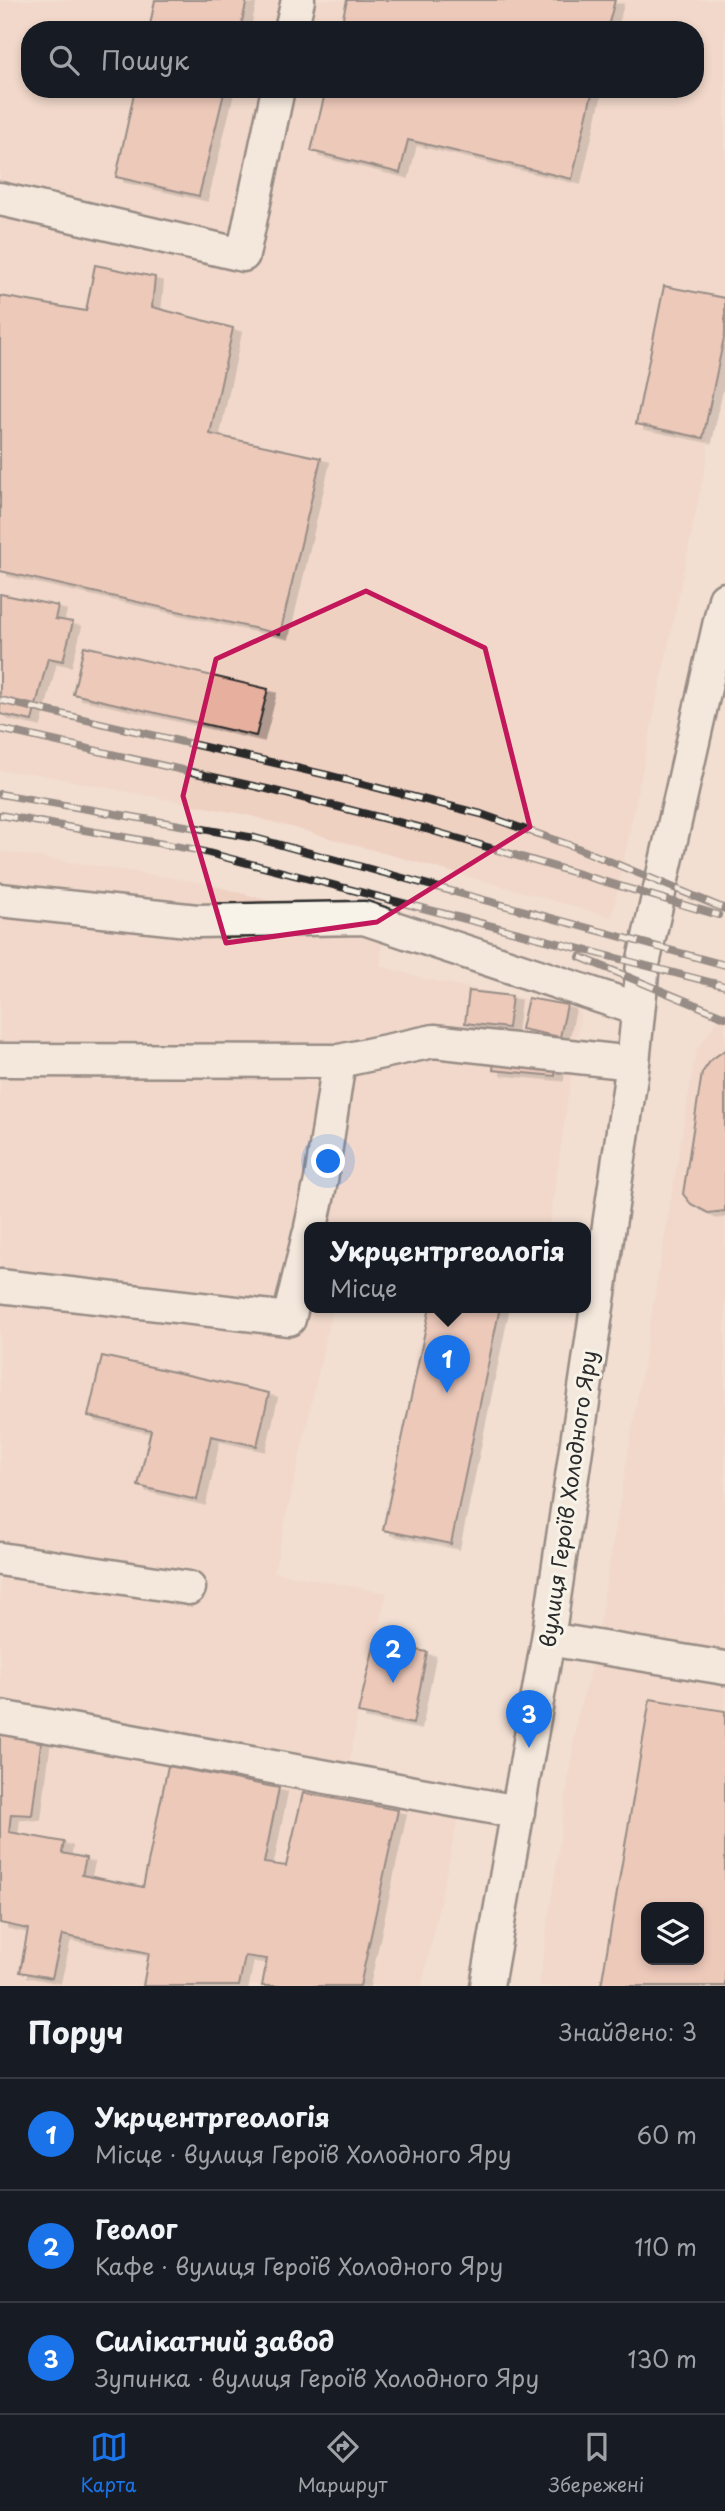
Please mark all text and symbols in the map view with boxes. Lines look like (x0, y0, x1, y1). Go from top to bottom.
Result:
search box (21, 21, 704, 98)
text: Пошук (101, 40, 189, 79)
icon: search (45, 41, 83, 79)
your location (311, 1144, 345, 1178)
popup (304, 1222, 591, 1313)
text: Укрцентргеологія (330, 1231, 565, 1270)
text: Місце (330, 1270, 397, 1305)
pin: 1 (424, 1335, 470, 1393)
street label: вулиця Героїв Холодного Яру (530, 1348, 604, 1649)
pin: 2 (370, 1625, 416, 1683)
pin: 3 (506, 1690, 552, 1748)
map controls (641, 1902, 704, 1965)
button: layers (641, 1902, 704, 1965)
text: Поруч (28, 2009, 123, 2054)
text: Знайдено: 3 (559, 2014, 697, 2049)
text: Укрцентргеологія (95, 2097, 330, 2136)
text: 1 (46, 2117, 57, 2152)
text: 60 m (637, 2117, 697, 2152)
text: Місце · вулиця Героїв Холодного Яру (95, 2136, 511, 2171)
text: Геолог (95, 2209, 177, 2248)
text: 2 (43, 2229, 59, 2264)
text: 110 m (635, 2229, 697, 2264)
text: Кафе · вулиця Героїв Холодного Яру (95, 2248, 503, 2283)
text: Силікатний завод (95, 2321, 334, 2360)
text: 3 (43, 2341, 59, 2376)
text: 130 m (627, 2341, 697, 2376)
text: Зупинка · вулиця Героїв Холодного Яру (95, 2360, 539, 2395)
tab: Карта (81, 2428, 136, 2498)
tab: Маршрут (298, 2428, 388, 2498)
tab: Збережені (549, 2428, 644, 2498)

